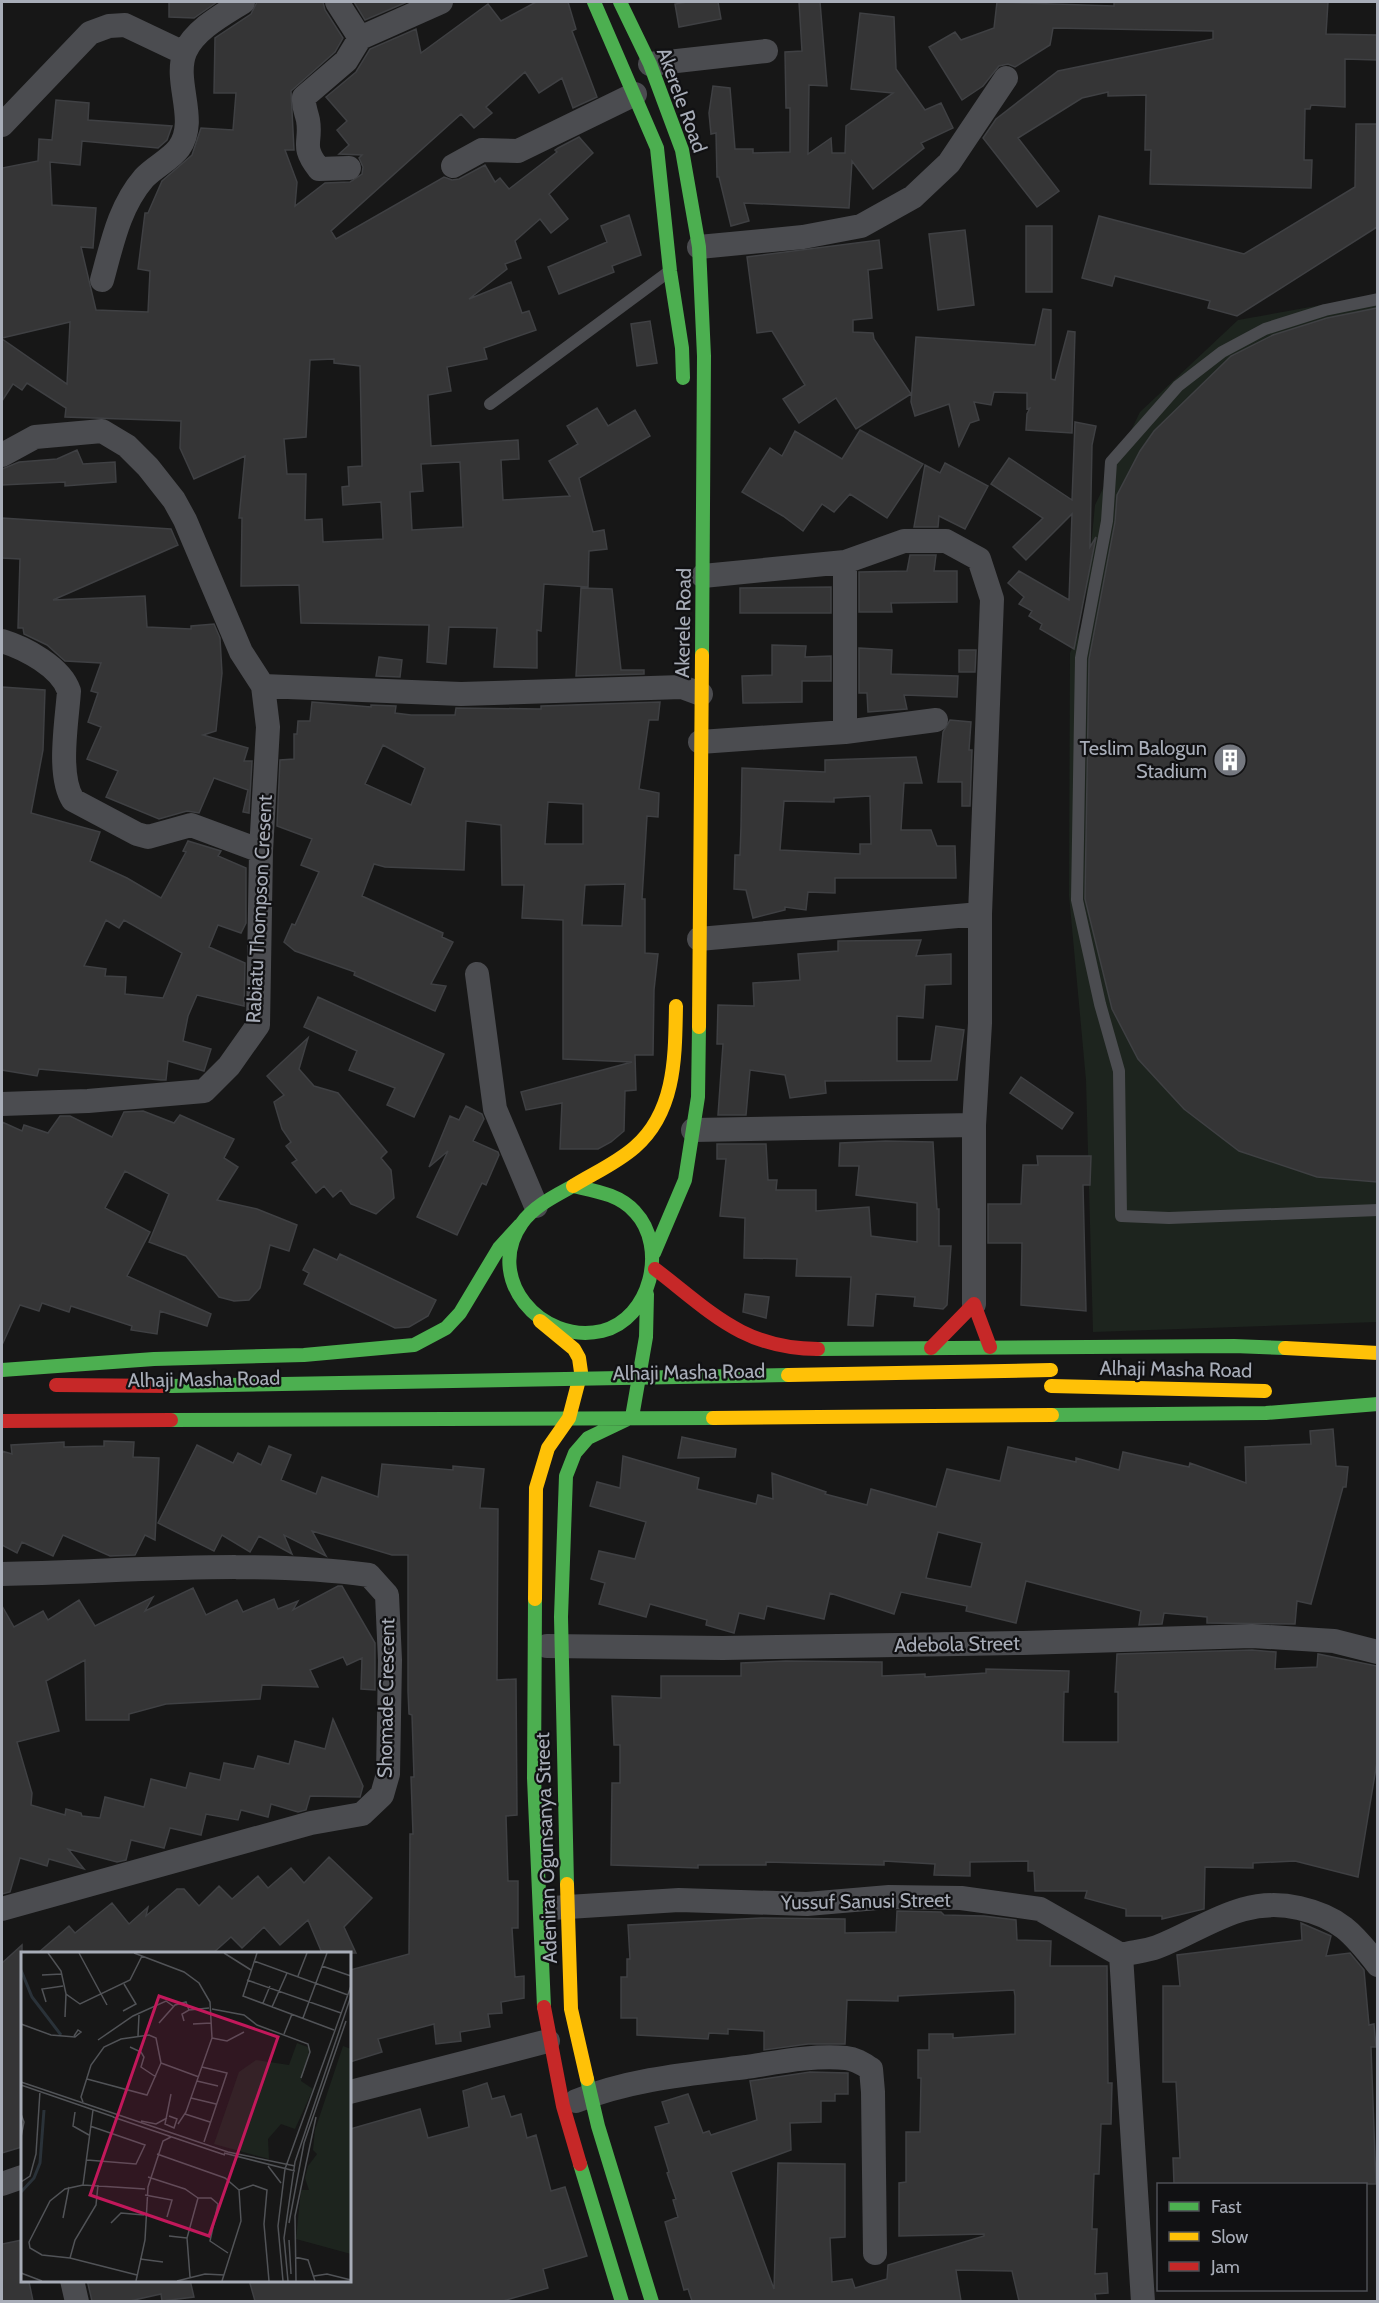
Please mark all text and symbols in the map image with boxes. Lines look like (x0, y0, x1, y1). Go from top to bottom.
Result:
street label: Akerele Road (652, 44, 712, 156)
street label: Akerele Road (670, 568, 696, 678)
place label: Teslim Balogun Stadium (1080, 736, 1207, 783)
building icon: Teslim Balogun Stadium (1212, 742, 1248, 778)
street label: Rabiatu Thompson Cresent (241, 794, 277, 1024)
street label: Alhaji Masha Road (1099, 1356, 1253, 1382)
street label: Alhaji Masha Road (612, 1359, 766, 1385)
street label: Alhaji Masha Road (127, 1366, 281, 1392)
street label: Shomade Crescent (373, 1618, 399, 1778)
street label: Adebola Street (894, 1631, 1020, 1657)
street label: Adeniran Ogunsanya Street (530, 1732, 562, 1964)
street label: Yussuf Sanusi Street (780, 1888, 951, 1914)
inset map (21, 1952, 351, 2282)
legend (1157, 2183, 1367, 2291)
text: Fast (1211, 2196, 1242, 2218)
text: Slow (1211, 2226, 1248, 2248)
text: Jam (1210, 2256, 1240, 2278)

